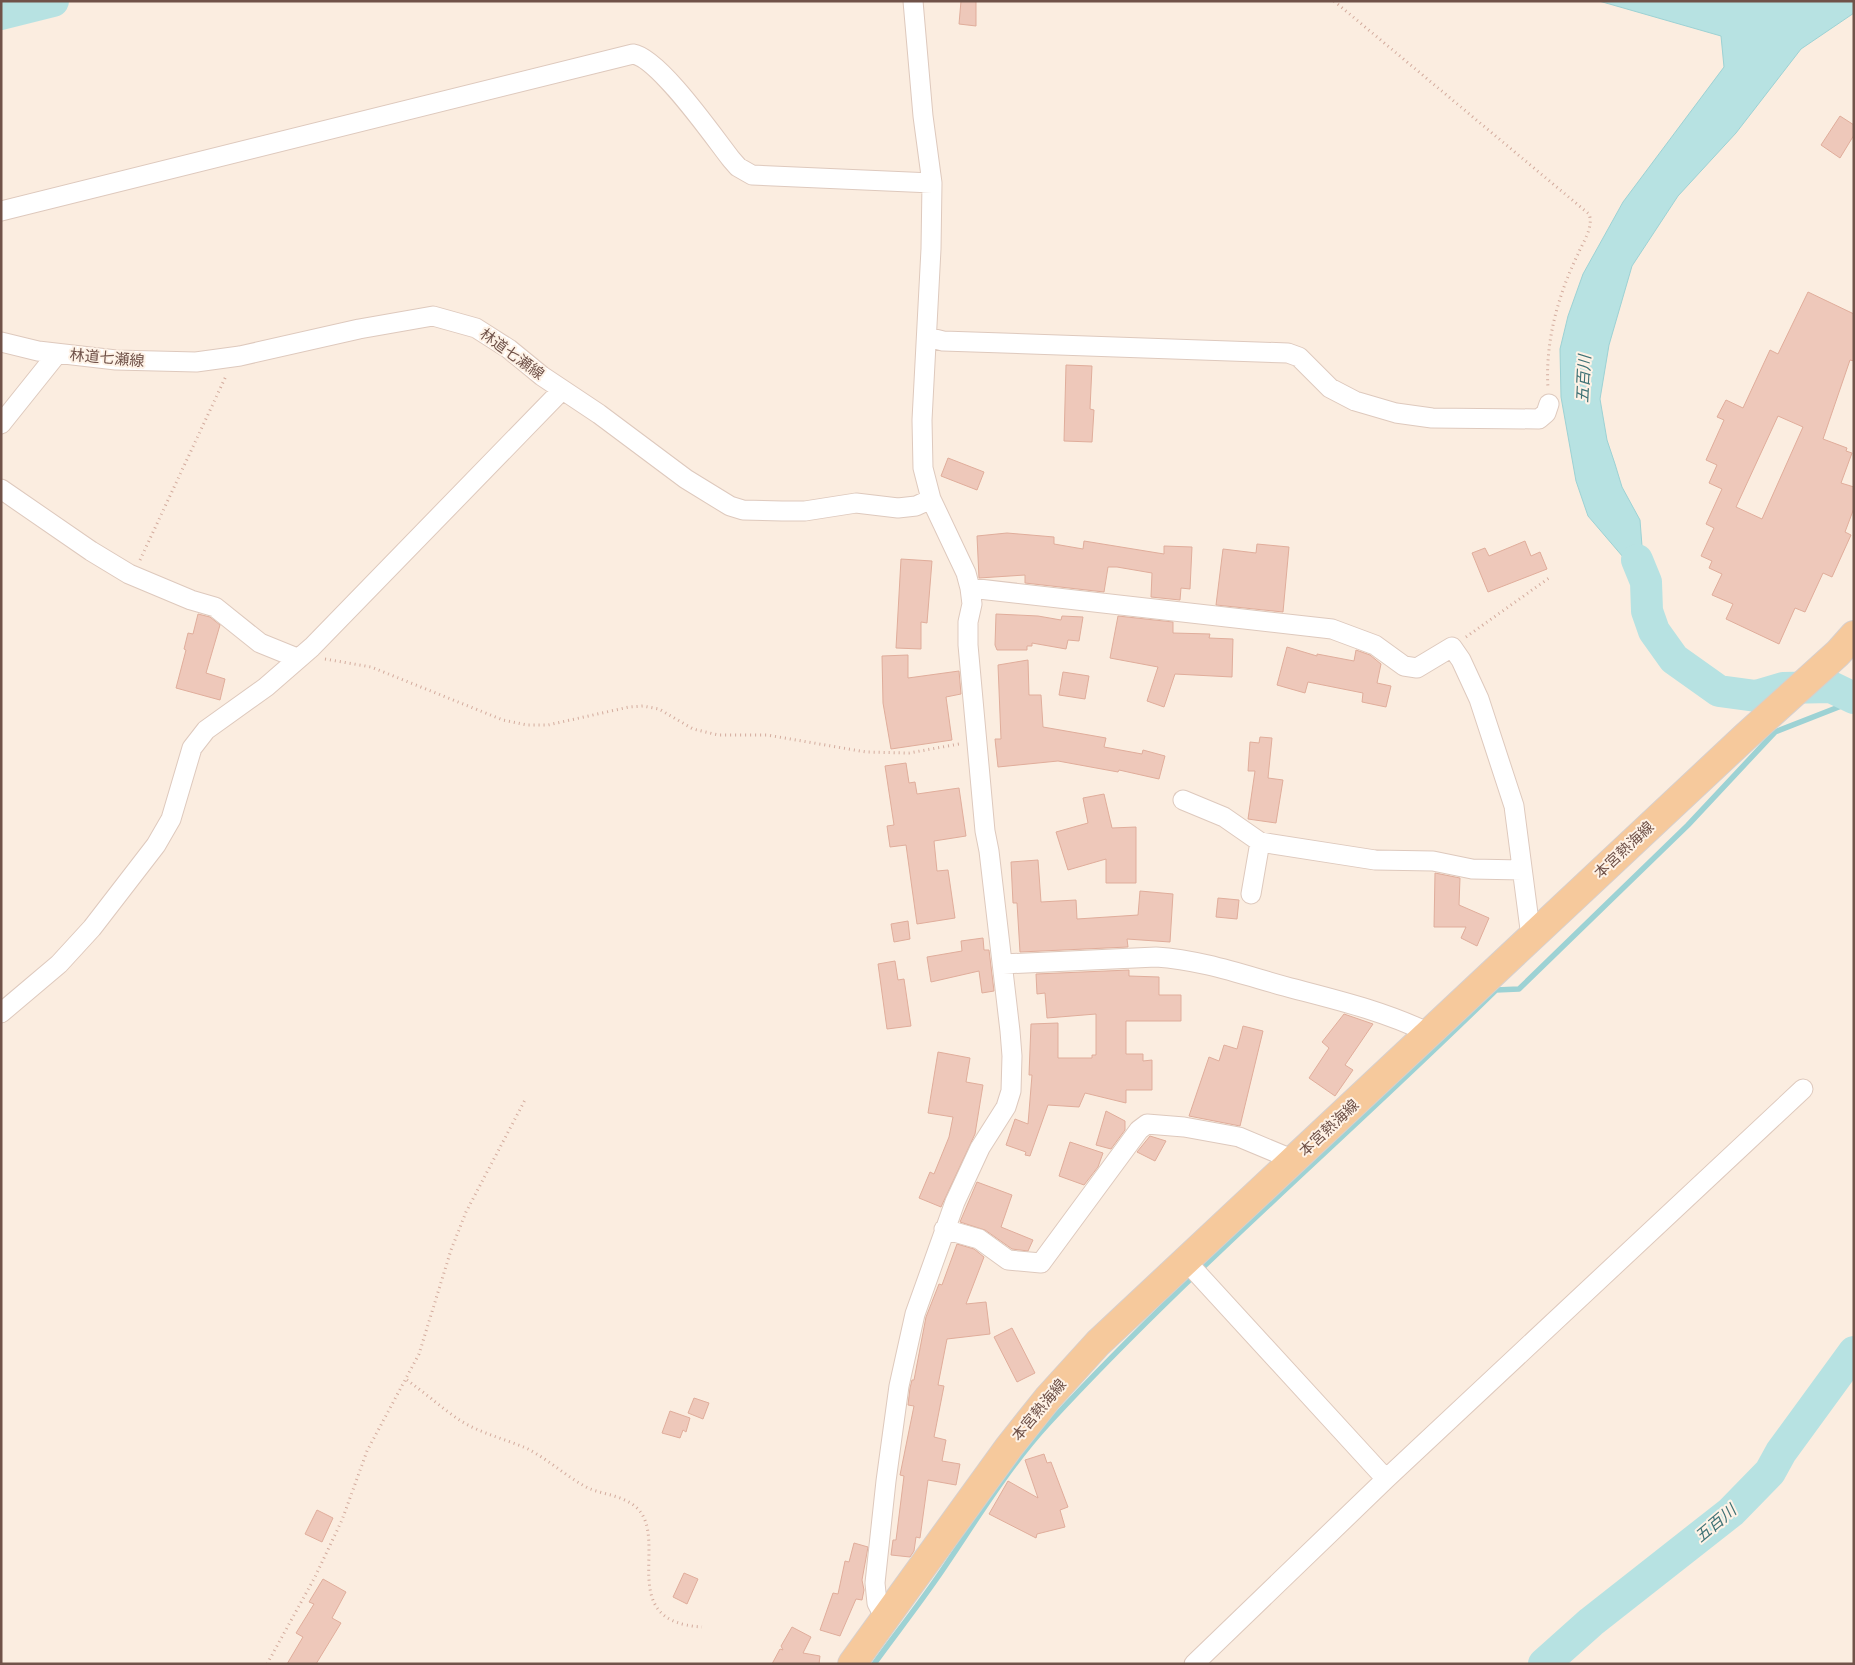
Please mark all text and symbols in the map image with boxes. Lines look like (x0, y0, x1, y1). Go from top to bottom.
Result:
street label: 林道七瀬線 (476, 325, 548, 383)
street label: 林道七瀬線 (69, 346, 145, 370)
water label: 五百川 (1573, 353, 1594, 403)
street label: 本宮熱海線 (1590, 818, 1658, 882)
street label: 本宮熱海線 (1295, 1096, 1363, 1160)
street label: 本宮熱海線 (1008, 1375, 1070, 1445)
water label: 五百川 (1691, 1499, 1741, 1546)

